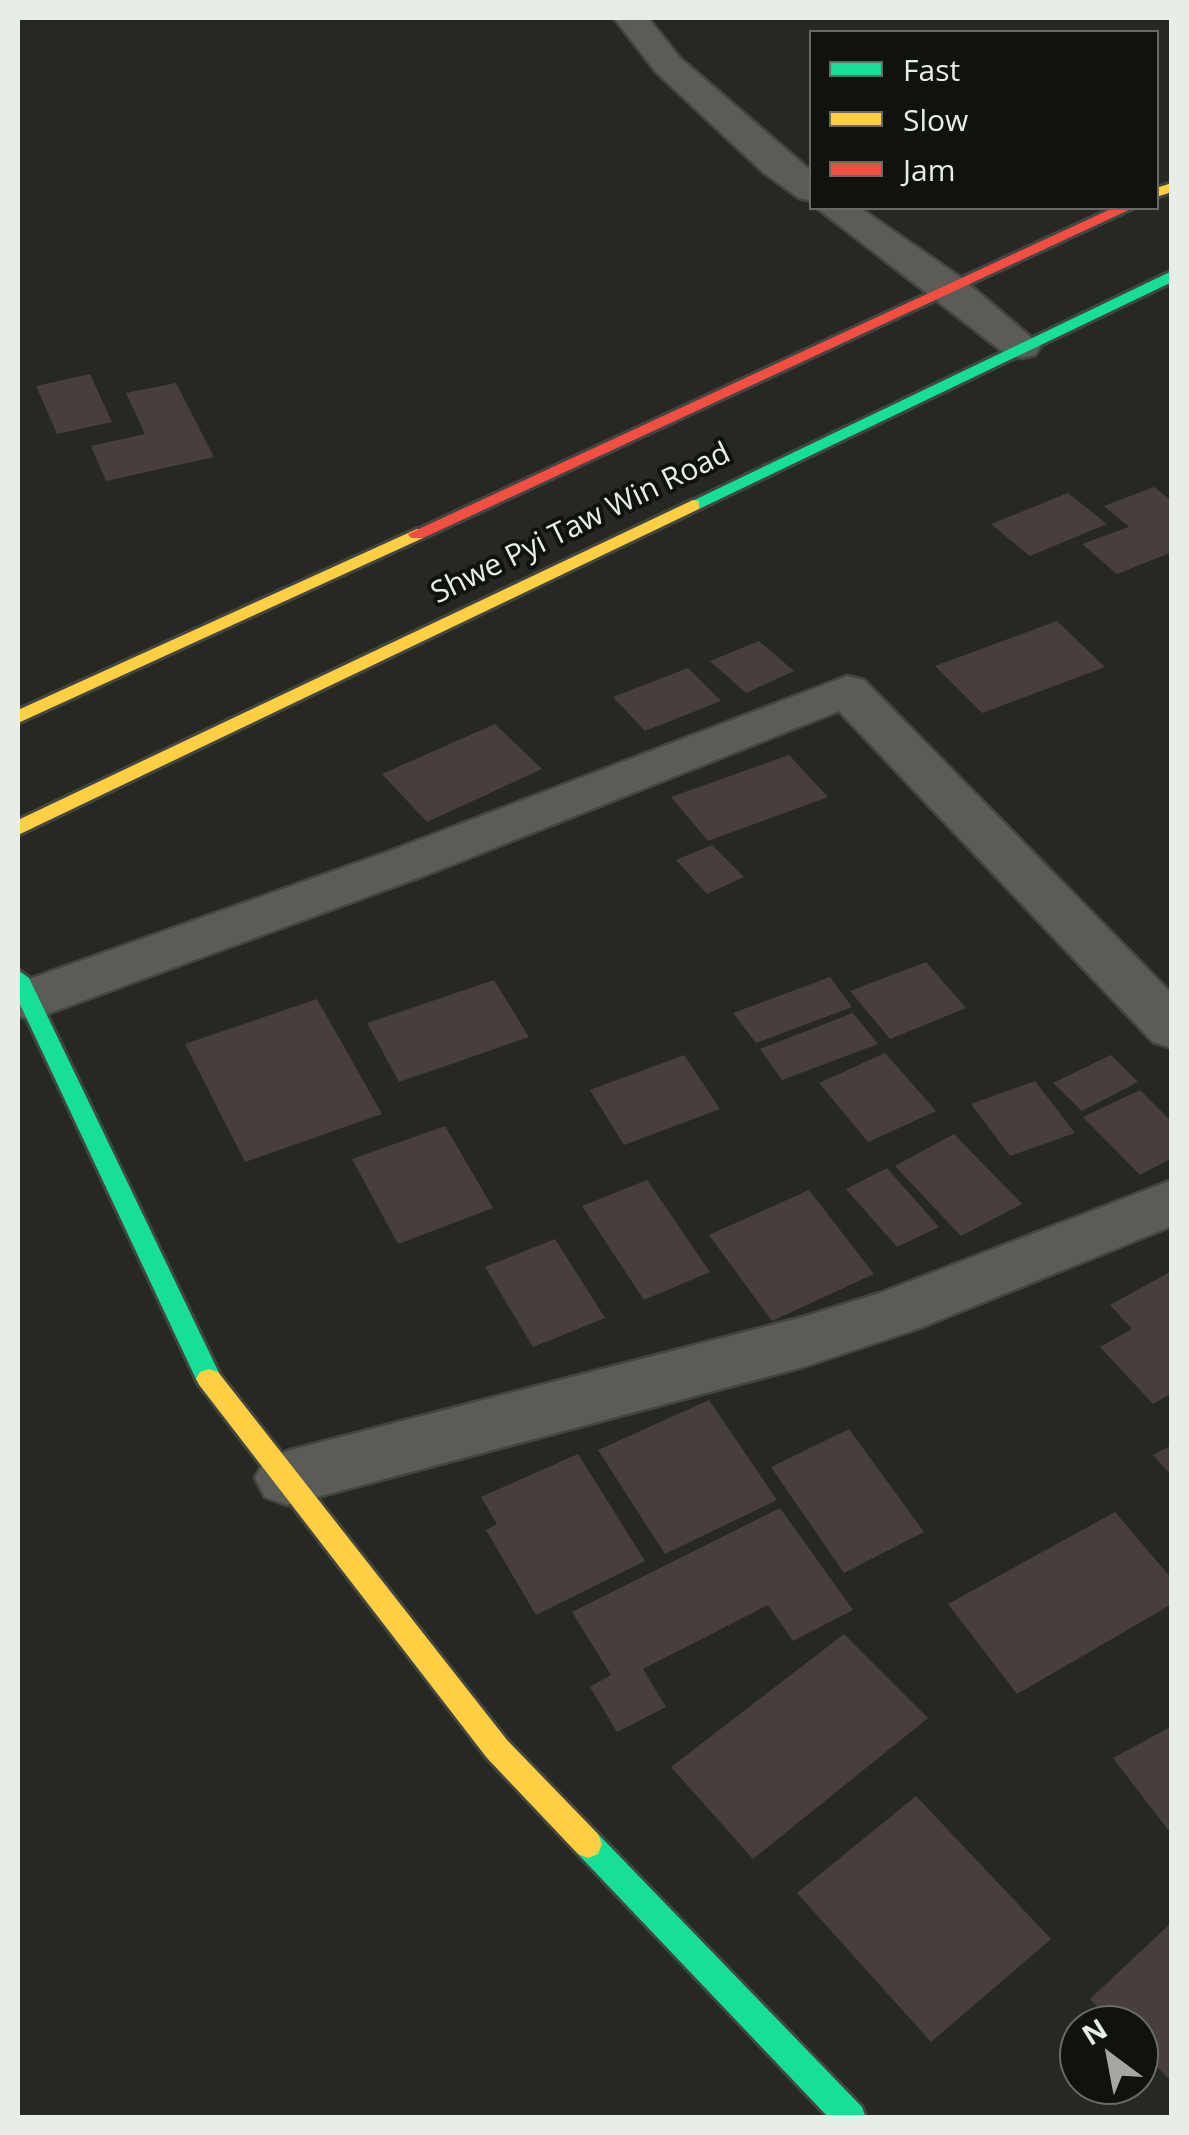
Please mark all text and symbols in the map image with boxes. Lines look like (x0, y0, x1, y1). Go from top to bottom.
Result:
legend (809, 30, 1159, 210)
text: Fast (903, 49, 960, 90)
text: Slow (903, 99, 968, 140)
text: Jam (903, 149, 956, 190)
street label: Shwe Pyi Taw Win Road (425, 436, 737, 612)
north arrow (1059, 2005, 1159, 2105)
text: N (1074, 2009, 1114, 2053)

